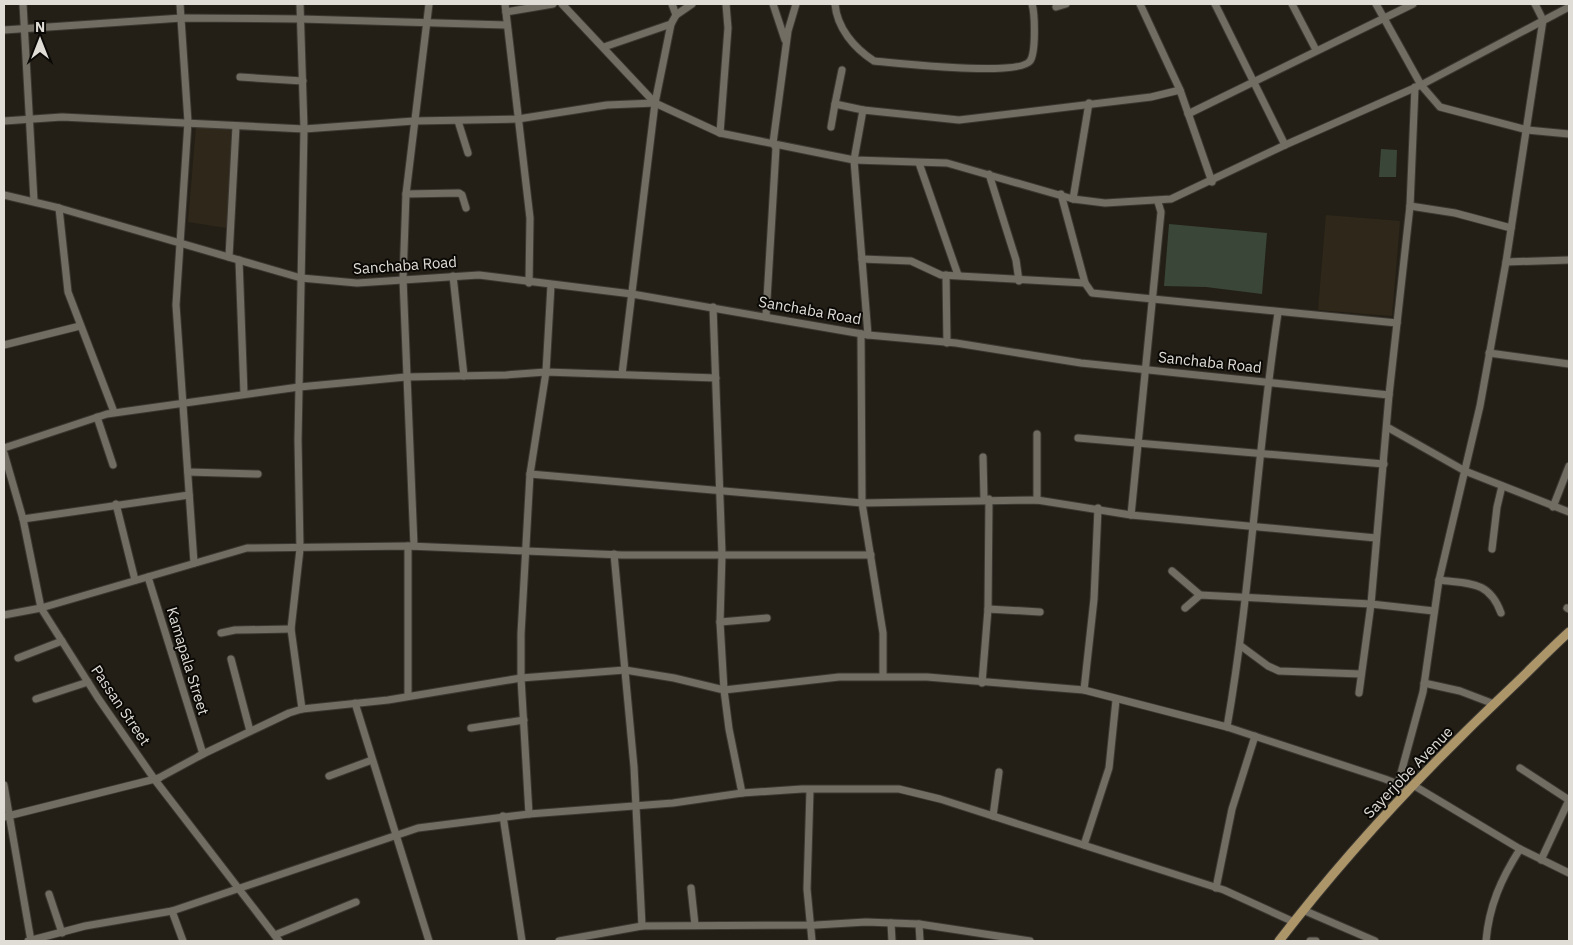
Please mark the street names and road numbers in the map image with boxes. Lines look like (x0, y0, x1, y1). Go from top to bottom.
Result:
street label: Sanchaba Road (352, 252, 458, 278)
street label: Sanchaba Road (757, 292, 863, 328)
street label: Sanchaba Road (1157, 347, 1263, 377)
street label: Kamapala Street (163, 605, 213, 717)
street label: Passan Street (87, 661, 155, 749)
street label: Sayerjobe Avenue (1359, 722, 1457, 822)

